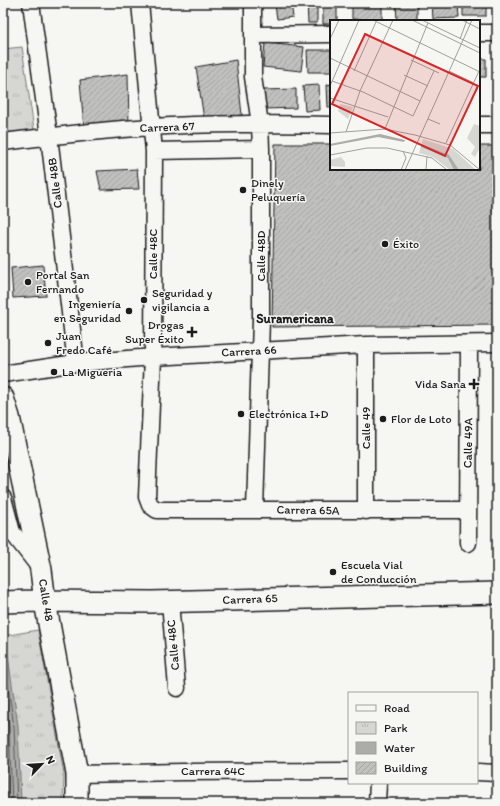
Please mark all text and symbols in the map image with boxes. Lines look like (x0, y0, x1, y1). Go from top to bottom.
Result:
inset map (330, 20, 480, 170)
street label: Carrera 67 (139, 119, 195, 135)
street label: Calle 48B (45, 157, 65, 209)
place label: Dinely Peluquería (251, 176, 306, 204)
marker: Dinely Peluquería (238, 185, 248, 195)
street label: Calle 48C (146, 228, 160, 279)
street label: Calle 48D (254, 231, 268, 281)
place label: Éxito (393, 237, 419, 251)
marker: Éxito (380, 239, 390, 249)
place label: Portal San Fernando (36, 268, 90, 296)
marker: Portal San Fernando (23, 277, 33, 287)
place label: Seguridad y vigilancia a (152, 286, 213, 314)
marker: Seguridad y vigilancia a (139, 295, 149, 305)
place label: Ingeniería en Seguridad (54, 297, 122, 325)
marker: Ingeniería en Seguridad (124, 306, 134, 316)
district label: Suramericana (256, 311, 334, 326)
place label: Drogas Super Éxito (125, 318, 184, 346)
marker: Drogas Super Éxito (187, 327, 197, 337)
place label: Juan Fredo Café (56, 329, 112, 357)
marker: Juan Fredo Café (43, 338, 53, 348)
street label: Carrera 66 (221, 343, 277, 359)
place label: La Migueria (62, 365, 123, 379)
marker: La Migueria (49, 367, 59, 377)
place label: Vida Sana (415, 377, 467, 391)
marker: Vida Sana (469, 379, 479, 389)
place label: Electrónica I+D (249, 407, 329, 421)
street label: Calle 49 (359, 407, 373, 449)
marker: Electrónica I+D (236, 409, 246, 419)
place label: Flor de Loto (391, 412, 452, 426)
marker: Flor de Loto (378, 414, 388, 424)
street label: Calle 49A (461, 417, 475, 468)
street label: Carrera 65A (276, 502, 340, 518)
place label: Escuela Vial de Conducción (341, 558, 417, 586)
marker: Escuela Vial de Conducción (328, 567, 338, 577)
street label: Calle 48 (36, 578, 56, 623)
street label: Carrera 65 (222, 591, 278, 607)
street label: Calle 48C (164, 619, 182, 671)
legend (348, 692, 478, 784)
text: Road (384, 701, 410, 715)
text: Park (384, 721, 408, 735)
text: Water (384, 741, 415, 755)
north arrow (22, 744, 62, 784)
text: N (43, 754, 58, 766)
text: Building (384, 761, 428, 775)
street label: Carrera 64C (181, 764, 245, 778)

